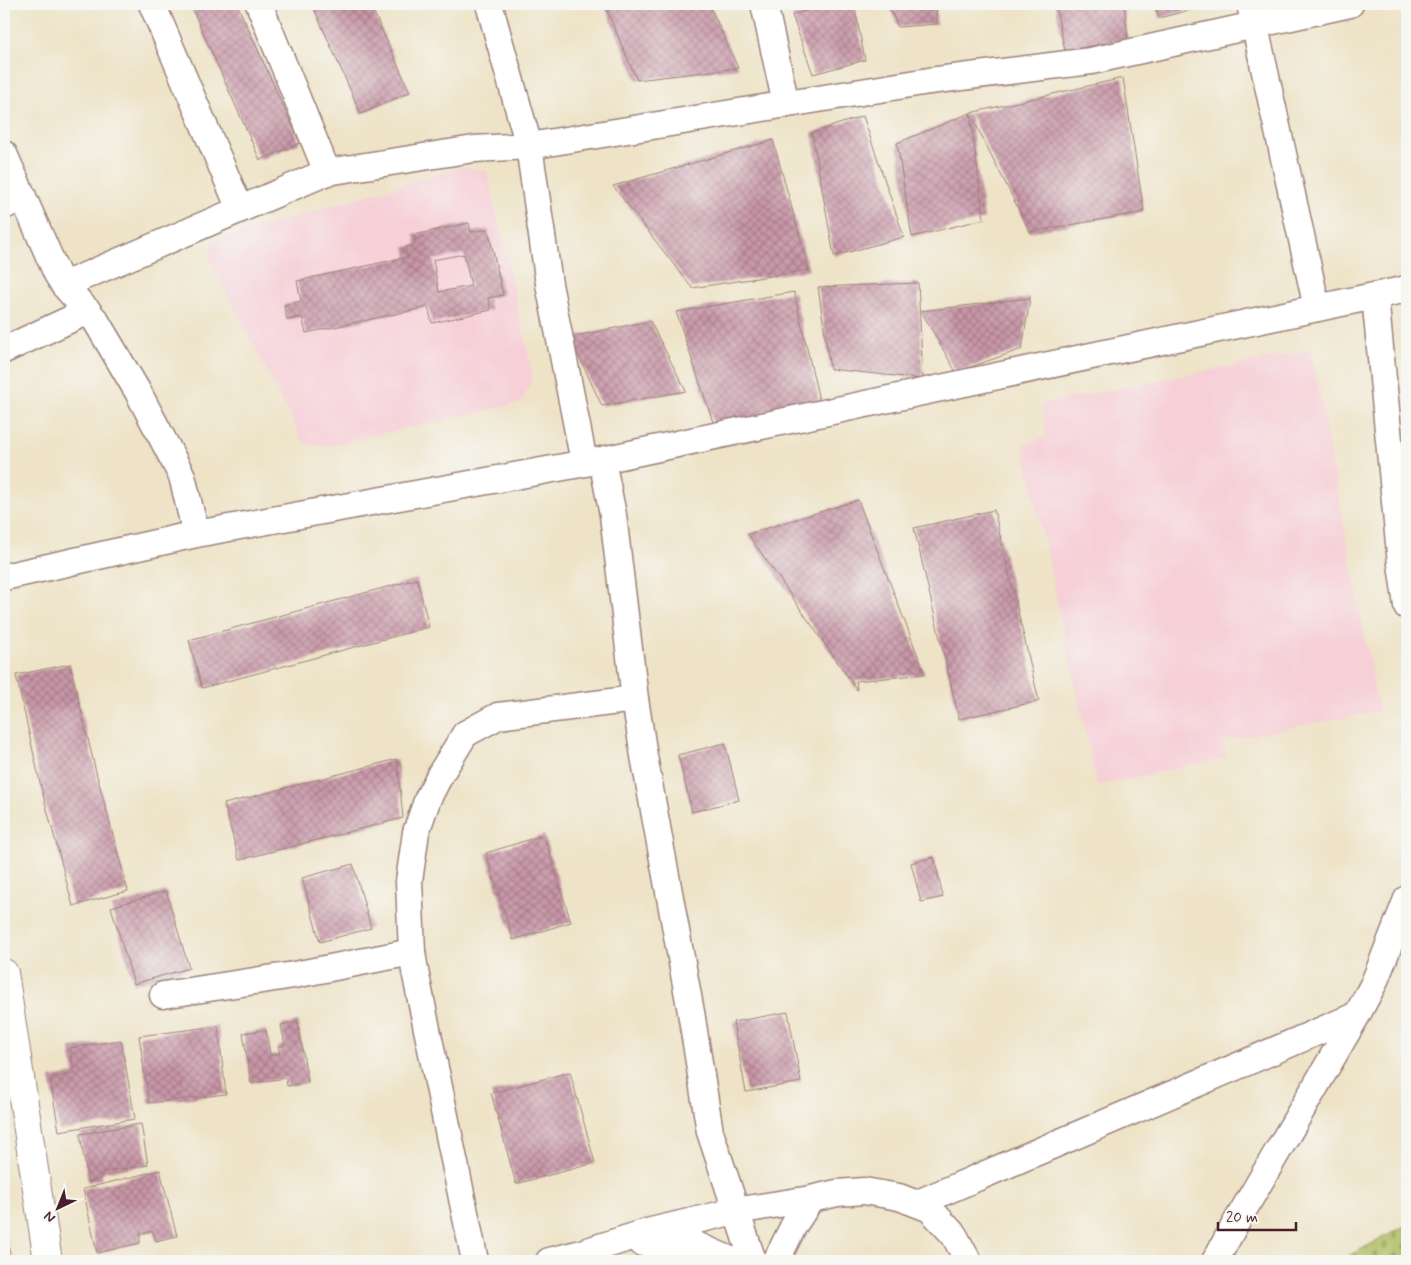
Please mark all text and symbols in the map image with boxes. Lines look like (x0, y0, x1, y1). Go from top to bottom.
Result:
north arrow (32, 1182, 82, 1232)
scale bar (1218, 1200, 1296, 1232)
text: N (40, 1207, 59, 1227)
text: 20 m (1226, 1208, 1258, 1228)

